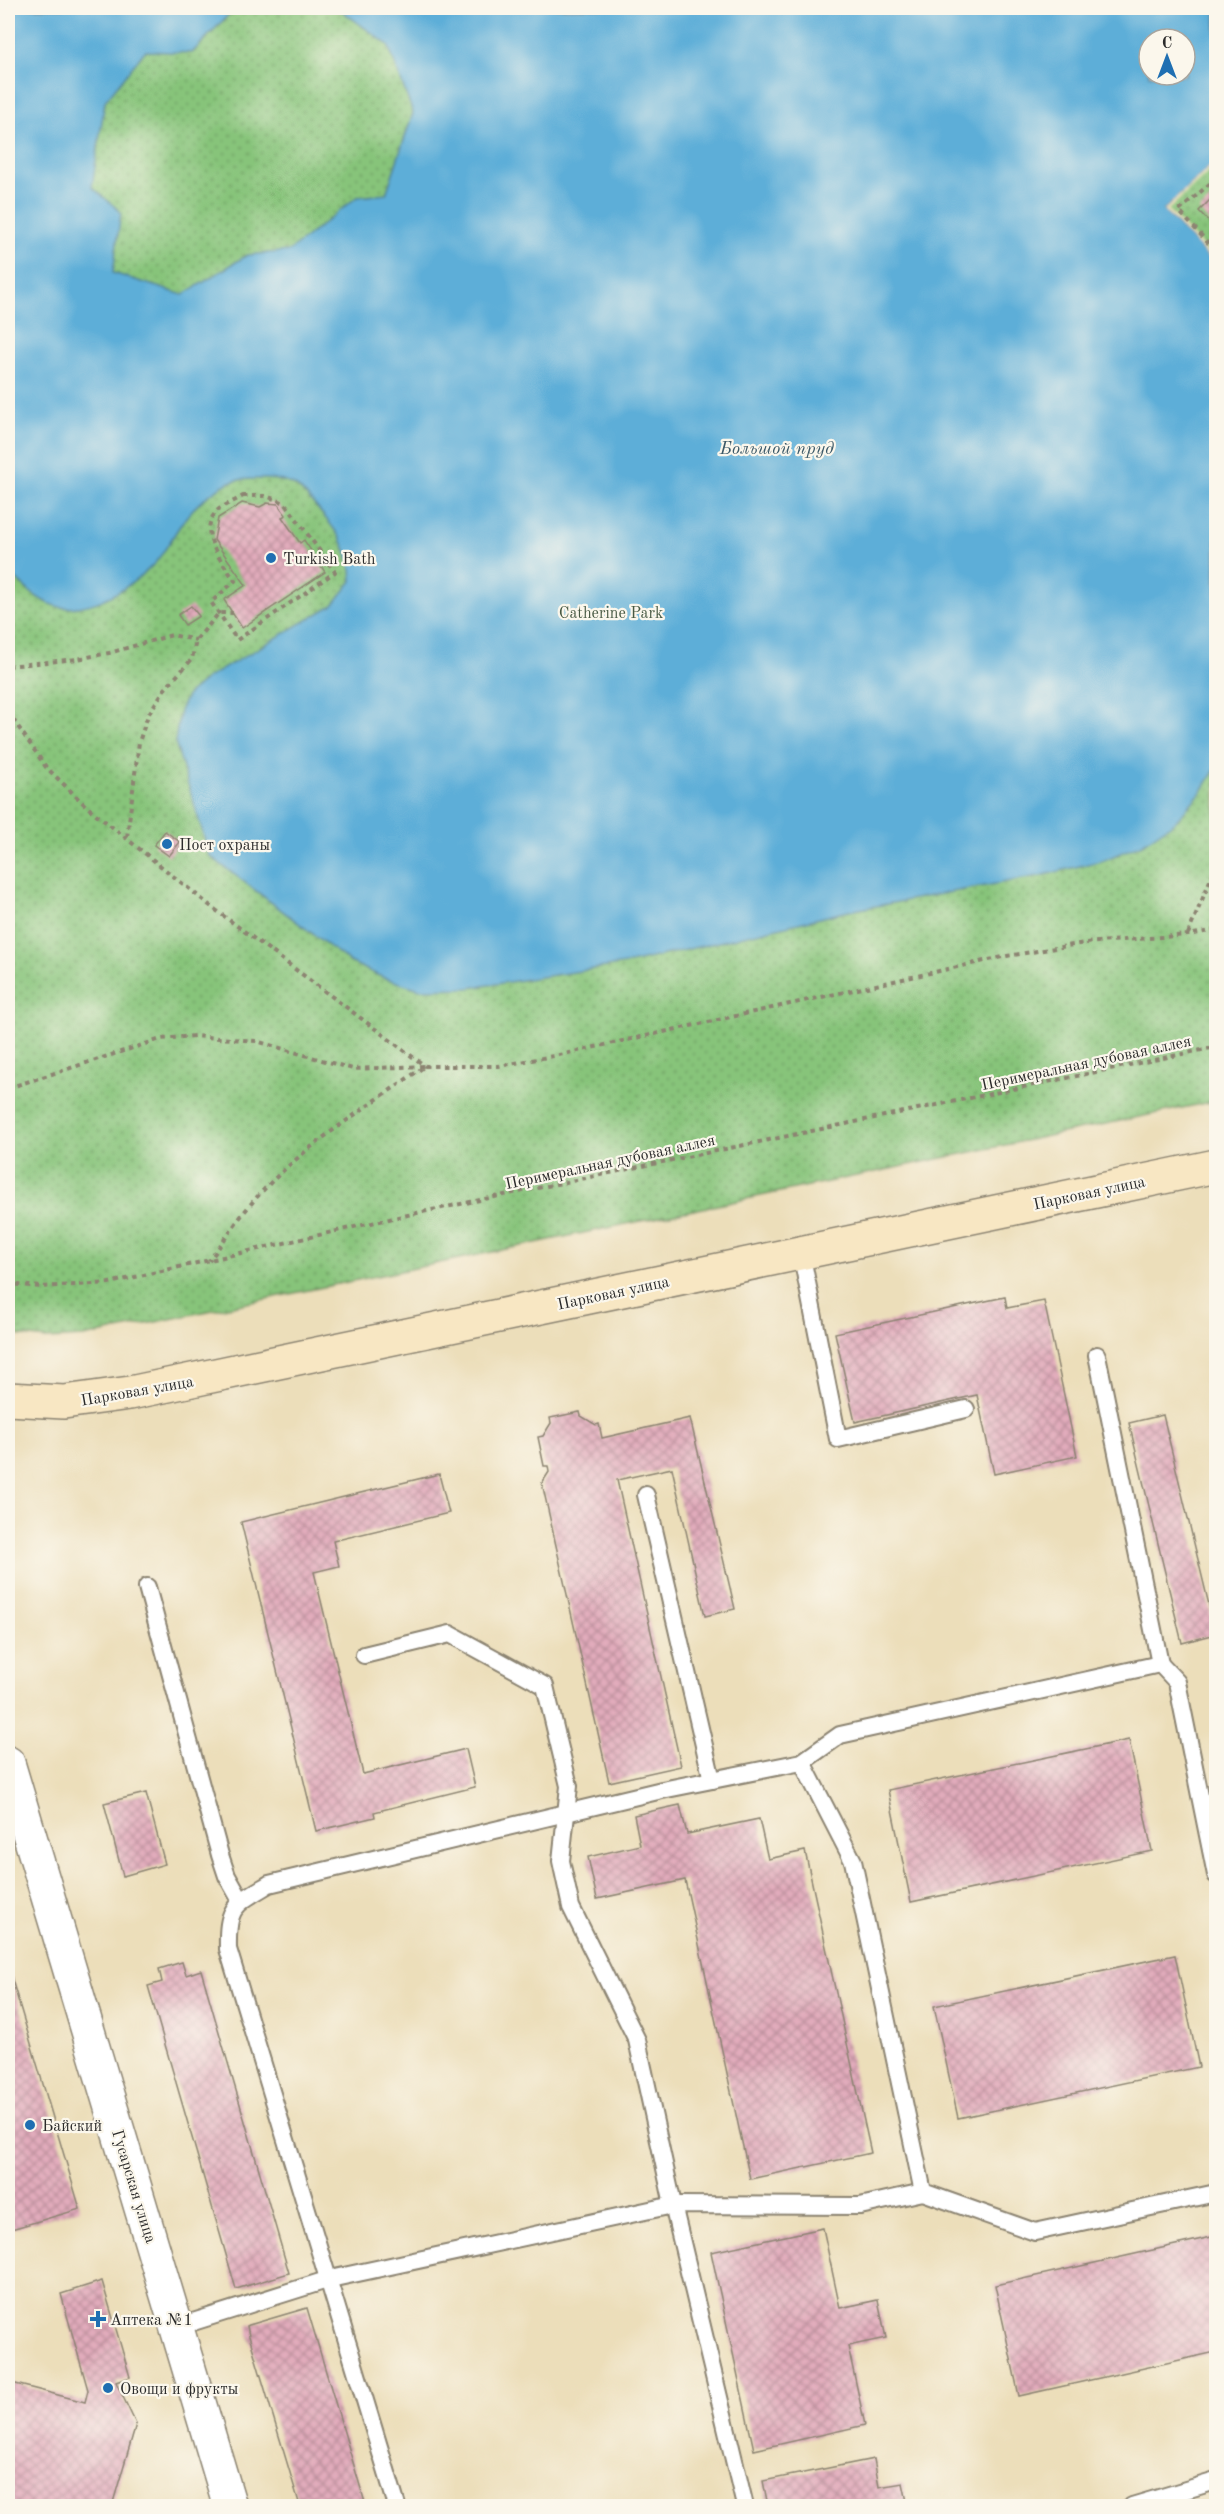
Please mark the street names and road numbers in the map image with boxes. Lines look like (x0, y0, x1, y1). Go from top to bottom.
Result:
street label: Перимеральная дубовая аллея (980, 1034, 1193, 1094)
street label: Перимеральная дубовая аллея (504, 1133, 717, 1193)
street label: Парковая улица (1032, 1174, 1147, 1214)
street label: Парковая улица (556, 1274, 671, 1314)
street label: Парковая улица (80, 1374, 195, 1410)
street label: Гусарская улица (108, 2128, 158, 2245)

